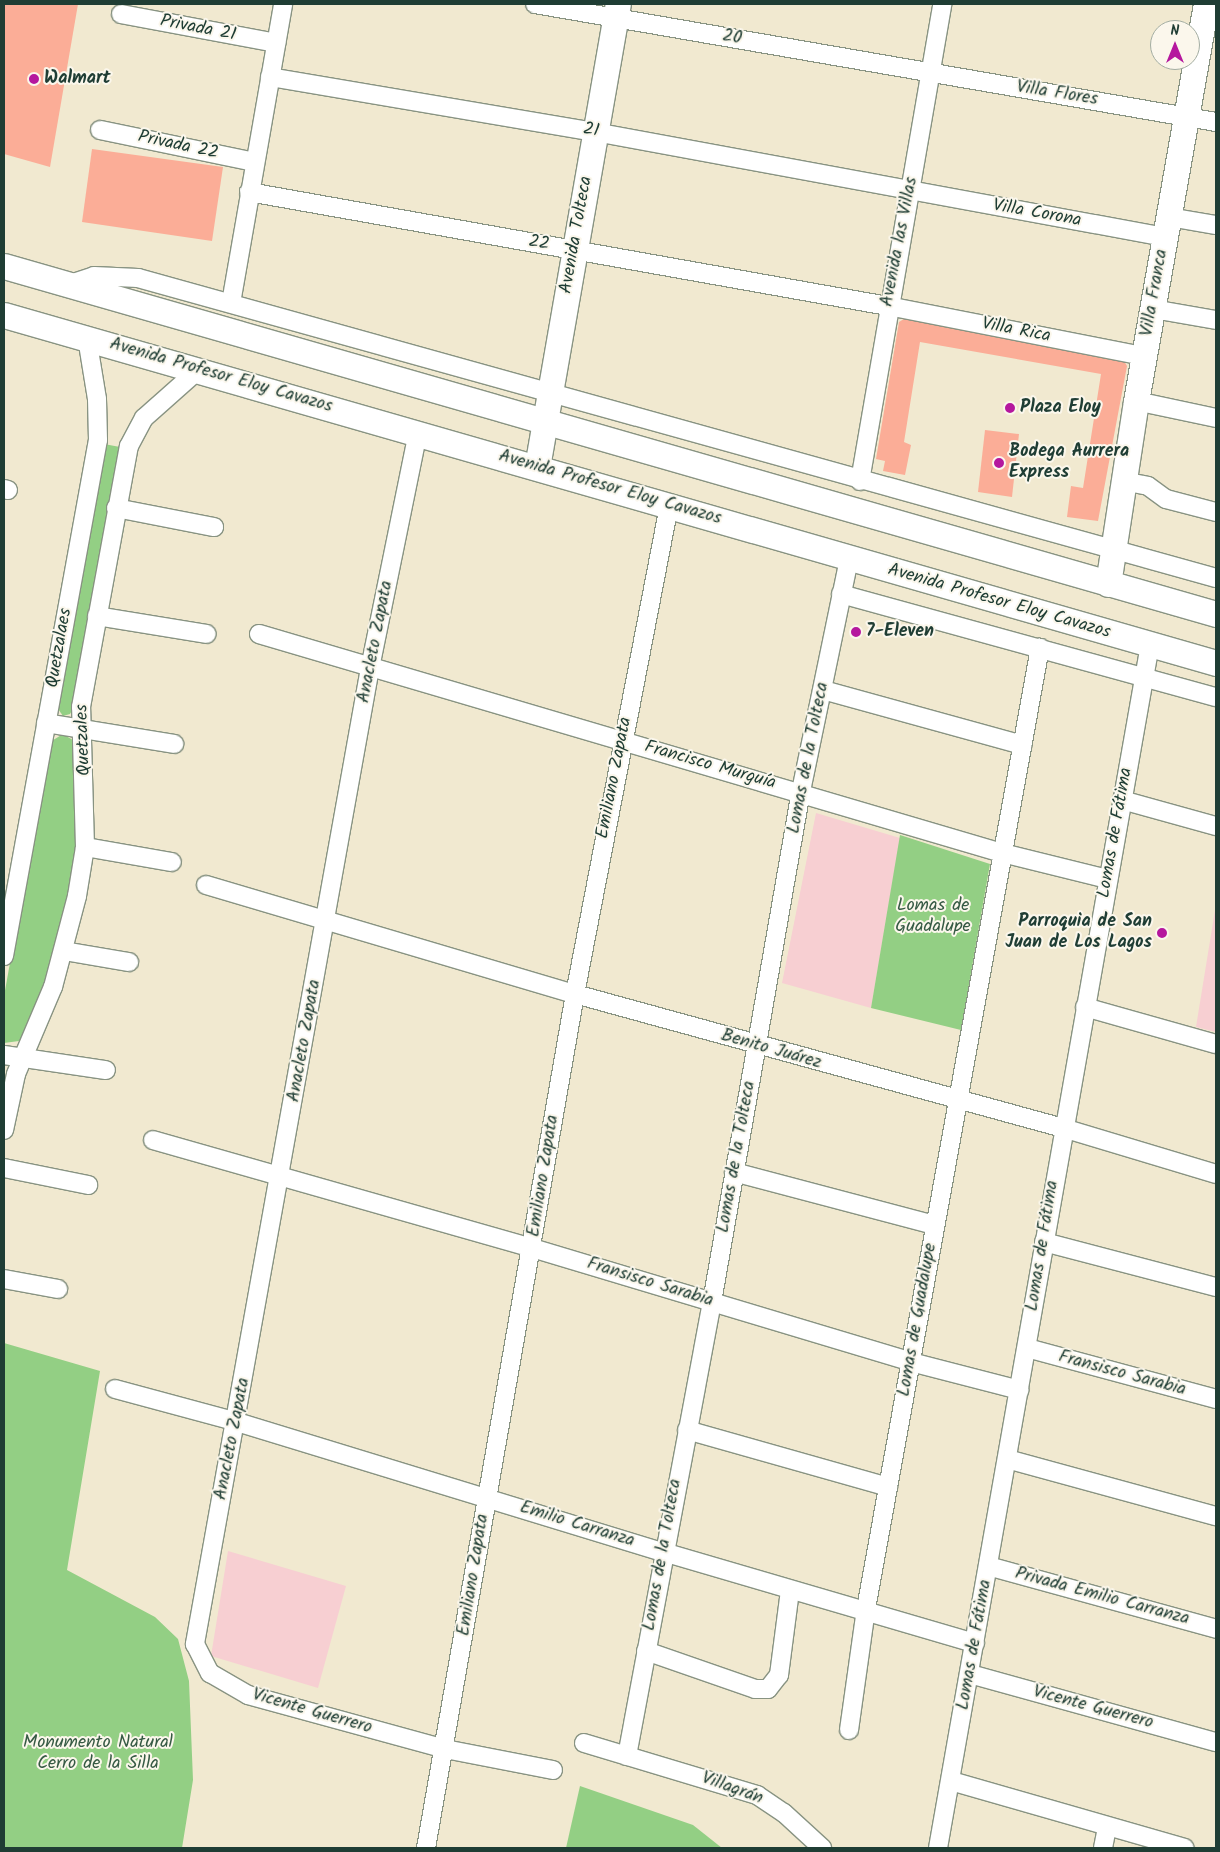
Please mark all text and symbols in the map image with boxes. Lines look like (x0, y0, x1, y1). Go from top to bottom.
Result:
street label: Privada 21 (158, 11, 238, 47)
north arrow (1150, 20, 1200, 70)
text: N (1171, 20, 1179, 42)
street label: 20 (721, 26, 743, 50)
place label: Walmart (44, 68, 111, 90)
marker: Walmart (28, 73, 40, 85)
street label: Villa Flores (1015, 77, 1099, 111)
street label: 21 (581, 119, 601, 143)
street label: Privada 22 (136, 127, 220, 165)
street label: Avenida Tolteca (556, 175, 598, 295)
street label: Avenida las Villas (877, 175, 923, 309)
street label: Villa Corona (991, 196, 1083, 232)
street label: 22 (527, 232, 551, 256)
street label: Villa Franca (1137, 248, 1173, 338)
street label: Villa Rica (980, 314, 1052, 348)
street label: Avenida Profesor Eloy Cavazos (107, 334, 335, 418)
place label: Plaza Eloy (1020, 397, 1101, 419)
marker: Plaza Eloy (1004, 402, 1016, 414)
place label: Bodega Aurrera Express (1009, 442, 1129, 484)
street label: Avenida Profesor Eloy Cavazos (496, 446, 724, 530)
marker: Bodega Aurrera Express (993, 457, 1005, 469)
street label: Avenida Profesor Eloy Cavazos (885, 560, 1113, 644)
street label: Anacleto Zapata (354, 579, 398, 705)
street label: Quetzalaes (42, 607, 78, 689)
place label: 7-Eleven (866, 621, 934, 643)
marker: 7-Eleven (850, 626, 862, 638)
street label: Lomas de la Tolteca (784, 680, 834, 836)
street label: Quetzales (72, 704, 96, 776)
street label: Emiliano Zapata (593, 715, 637, 841)
street label: Francisco Murguía (642, 737, 778, 795)
street label: Lomas de Fátima (1094, 766, 1138, 900)
park label: Lomas de Guadalupe (895, 896, 971, 939)
place label: Parroquia de San Juan de Los Lagos (1005, 912, 1152, 954)
marker: Parroquia de San Juan de Los Lagos (1156, 927, 1168, 939)
street label: Anacleto Zapata (284, 978, 326, 1104)
street label: Benito Juárez (718, 1025, 824, 1075)
street label: Lomas de la Tolteca (713, 1079, 761, 1235)
street label: Emiliano Zapata (524, 1113, 564, 1239)
street label: Lomas de Fátima (1022, 1179, 1064, 1313)
street label: Lomas de Guadalupe (894, 1242, 942, 1398)
street label: Fransisco Sarabia (584, 1254, 716, 1312)
street label: Fransisco Sarabia (1056, 1347, 1188, 1401)
street label: Anacleto Zapata (211, 1376, 255, 1502)
street label: Lomas de la Tolteca (639, 1477, 687, 1633)
street label: Emilio Carranza (517, 1497, 637, 1553)
street label: Emiliano Zapata (454, 1512, 494, 1638)
street label: Privada Emilio Carranza (1013, 1563, 1191, 1631)
street label: Lomas de Fátima (953, 1578, 997, 1712)
street label: Vicente Guerrero (1030, 1682, 1156, 1734)
street label: Vicente Guerrero (250, 1685, 374, 1739)
park label: Monumento Natural Cerro de la Silla (23, 1733, 173, 1776)
street label: Villagrán (698, 1768, 766, 1810)

